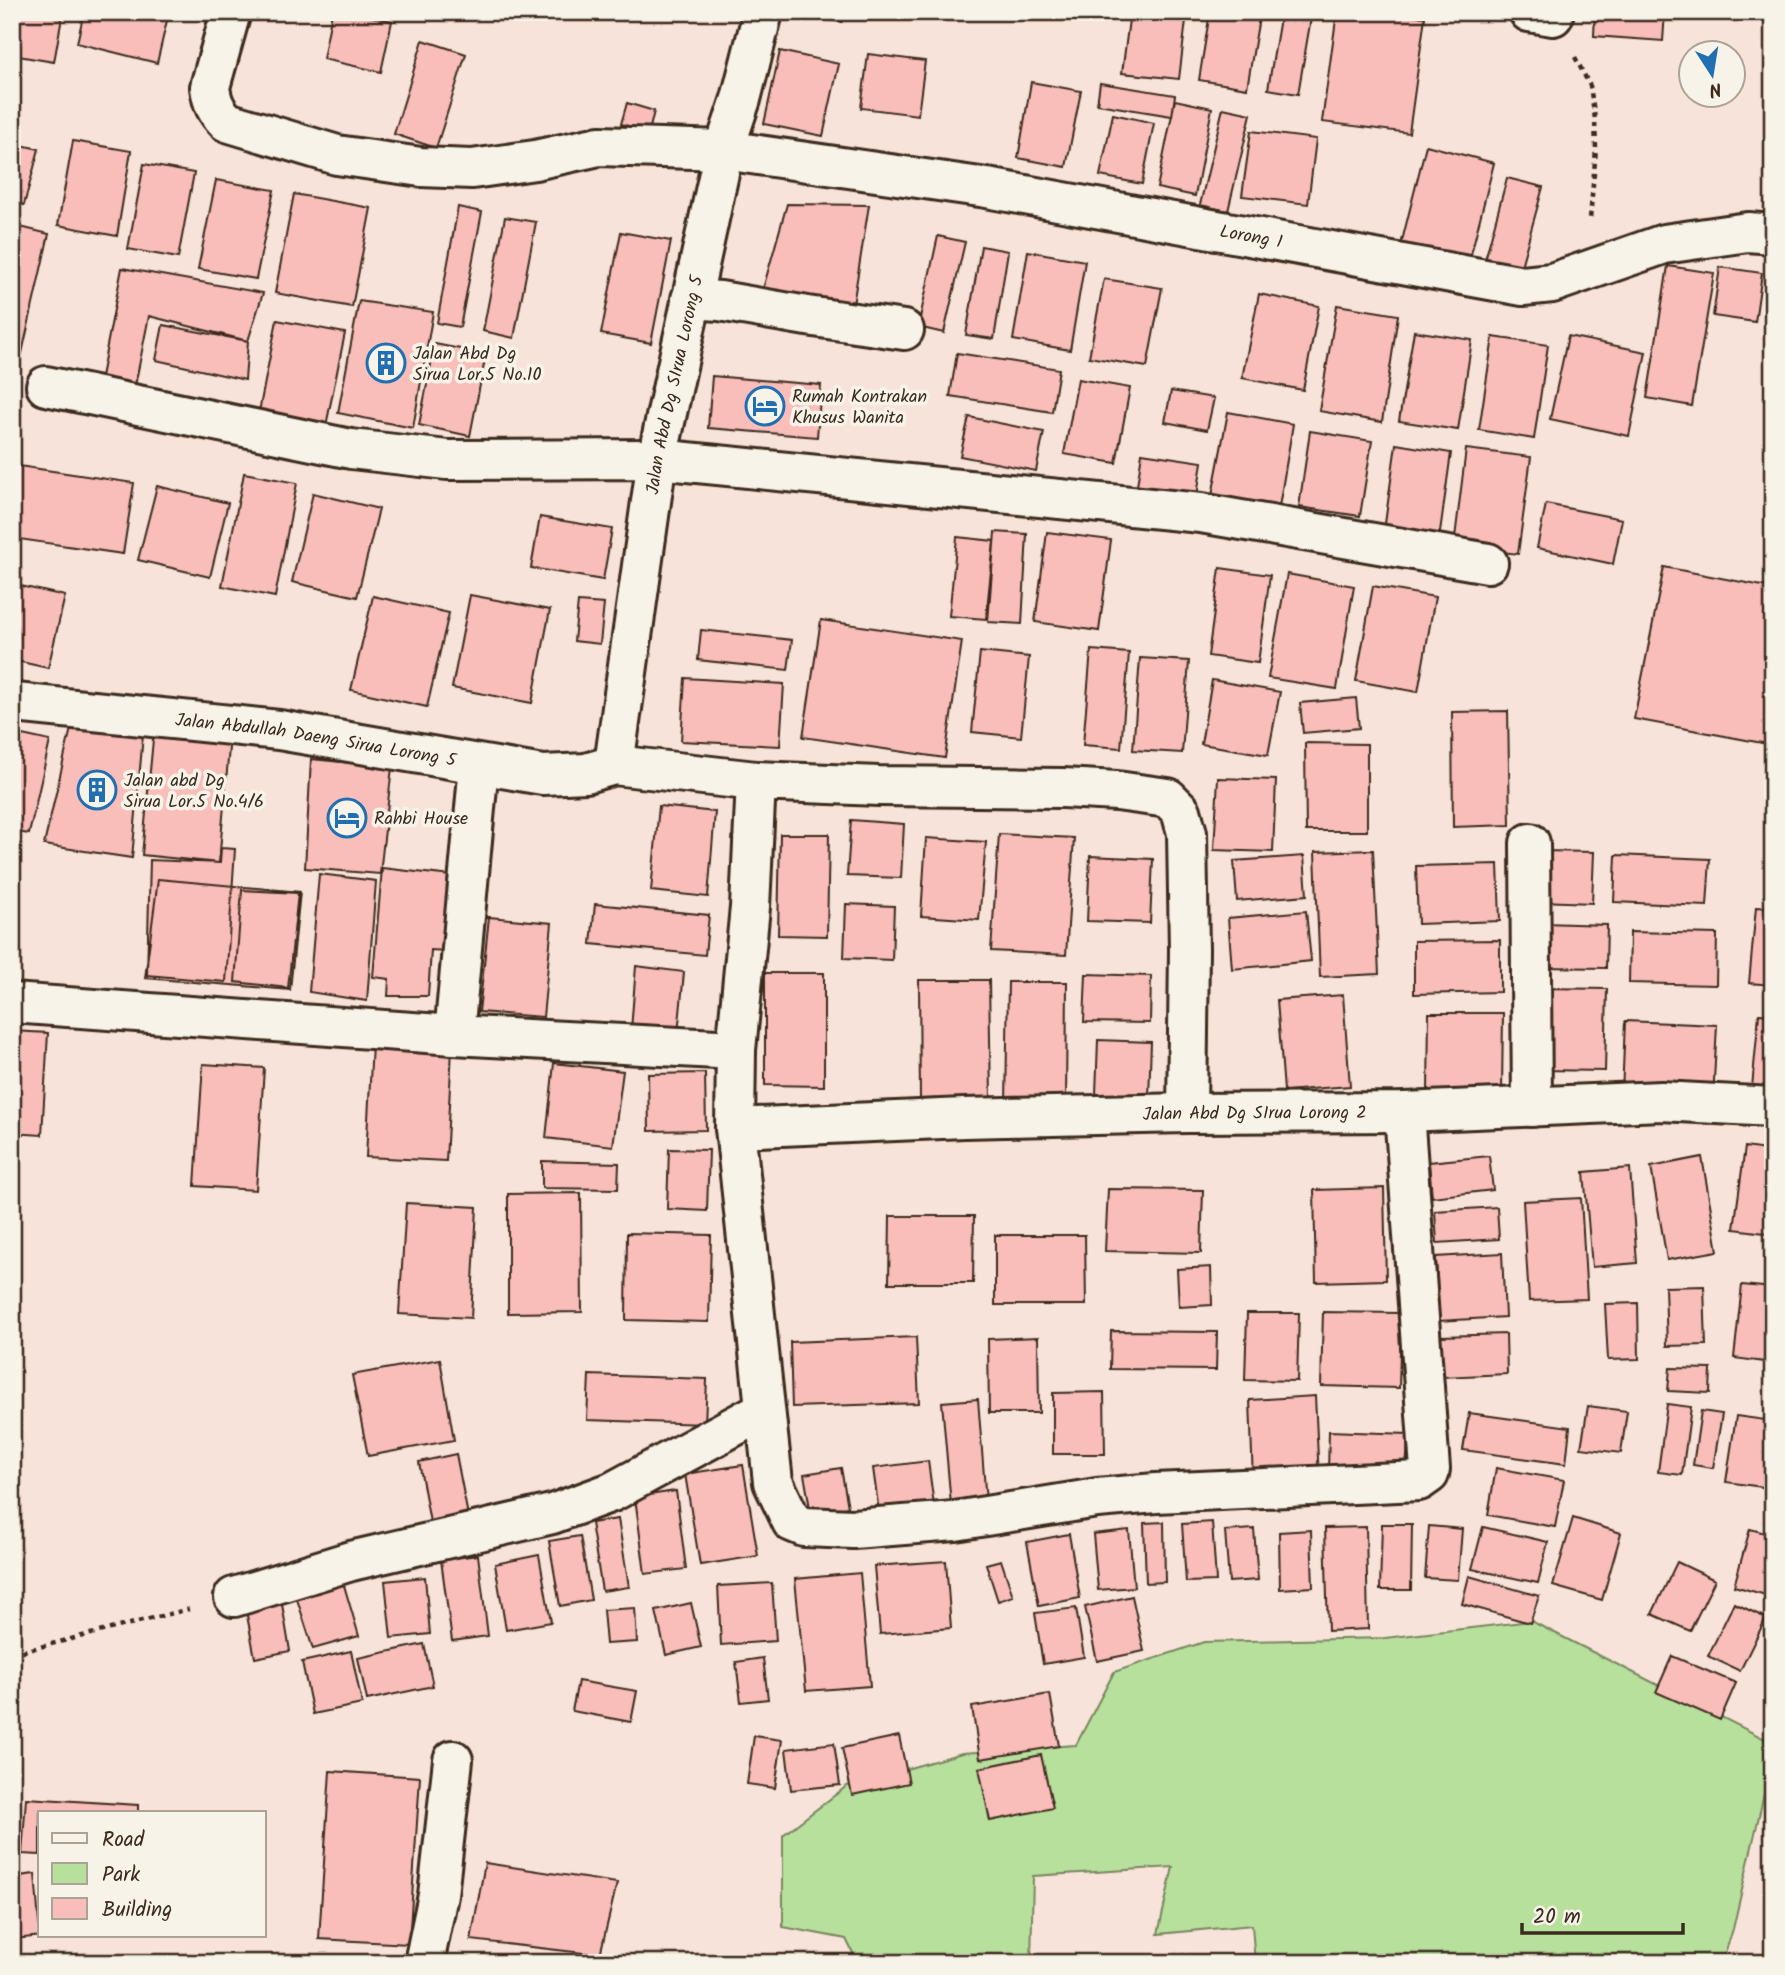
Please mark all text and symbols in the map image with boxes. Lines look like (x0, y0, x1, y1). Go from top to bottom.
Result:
north arrow (1676, 38, 1746, 108)
text: N (1706, 73, 1724, 105)
street label: Lorong 1 (1217, 218, 1285, 258)
street label: Jalan Abd Dg SIrua Lorong 5 (639, 272, 713, 497)
place label: Jalan Abd Dg Sirua Lor.5 No.10 (413, 340, 541, 390)
building icon: Jalan Abd Dg Sirua Lor.5 No.10 (365, 342, 407, 384)
place label: Rumah Kontrakan Khusus Wanita (792, 383, 927, 433)
hotel icon: Rumah Kontrakan Khusus Wanita (744, 385, 786, 427)
street label: Jalan Abdullah Daeng Sirua Lorong 5 (174, 706, 459, 776)
place label: Jalan abd Dg Sirua Lor.5 No.4/6 (124, 767, 264, 817)
building icon: Jalan abd Dg Sirua Lor.5 No.4/6 (76, 769, 118, 811)
hotel icon: Rahbi House (326, 797, 368, 839)
place label: Rahbi House (374, 805, 468, 834)
street label: Jalan Abd Dg SIrua Lorong 2 (1142, 1099, 1367, 1130)
legend (38, 1811, 266, 1937)
text: Road (102, 1824, 145, 1857)
text: Park (102, 1859, 140, 1892)
scale bar (1522, 1891, 1684, 1935)
text: Building (102, 1894, 172, 1927)
text: 20 m (1533, 1901, 1581, 1934)

